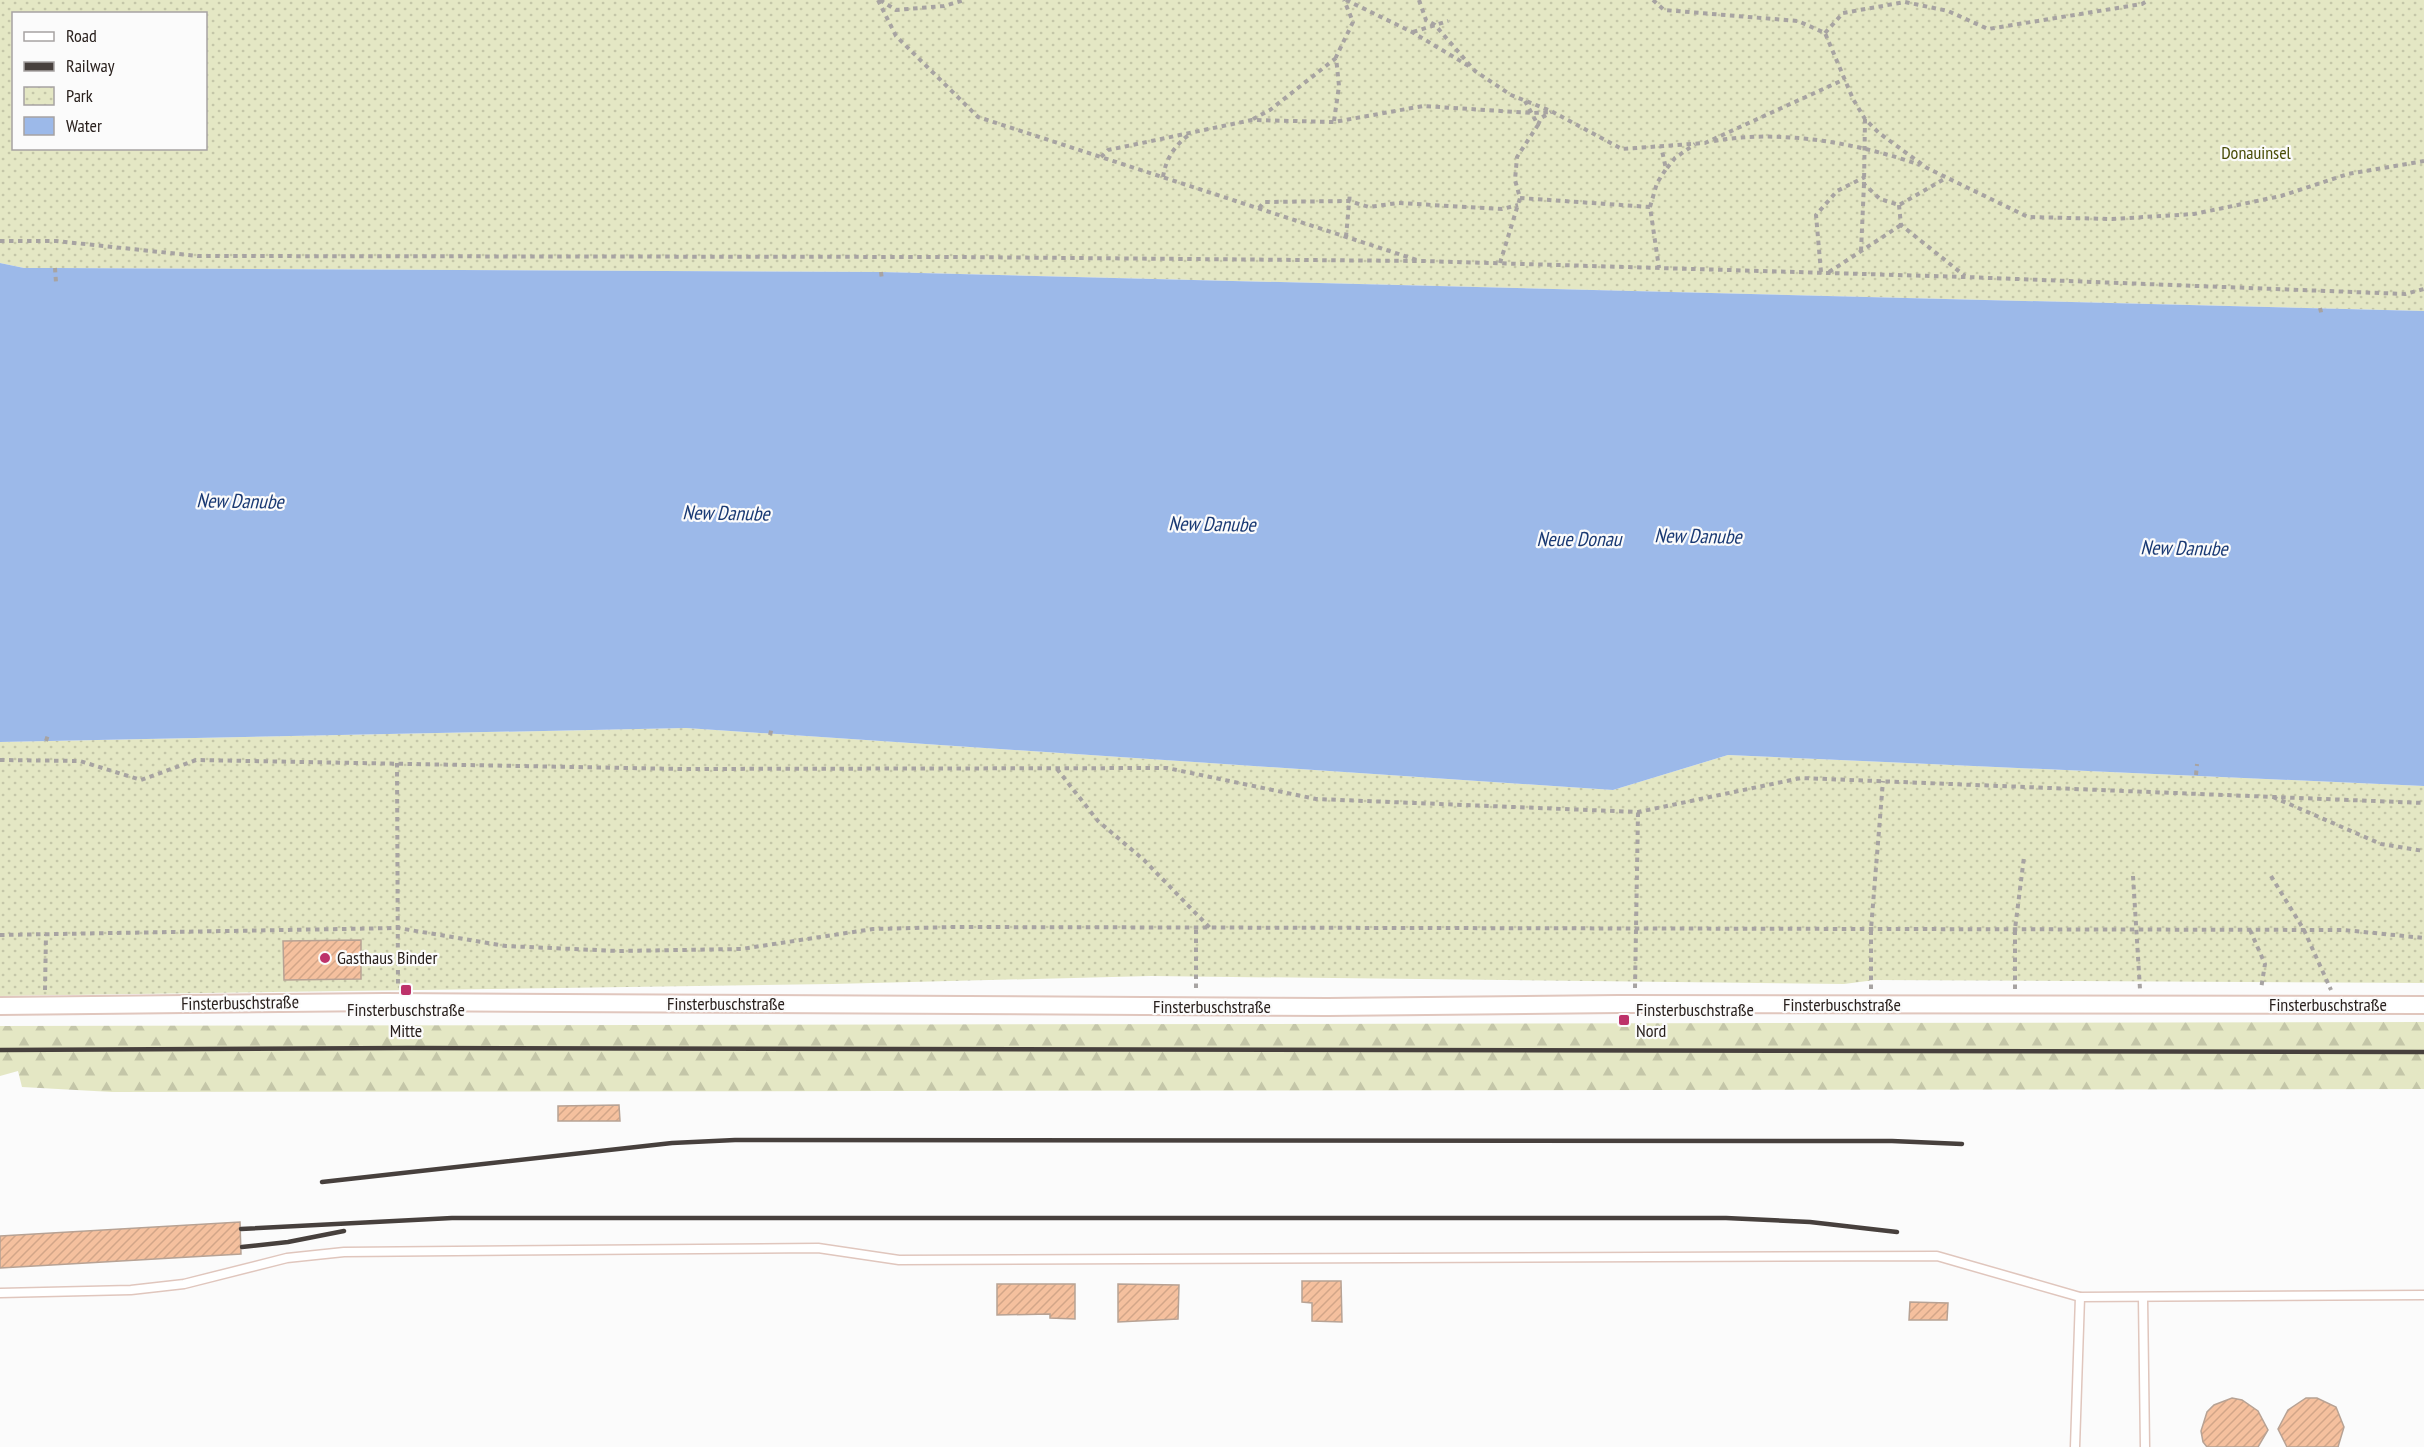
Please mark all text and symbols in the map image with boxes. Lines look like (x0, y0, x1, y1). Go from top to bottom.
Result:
legend (12, 12, 207, 150)
text: Road (66, 24, 97, 47)
text: Railway (66, 54, 115, 77)
text: Park (66, 84, 93, 107)
text: Water (66, 114, 102, 137)
park label: Donauinsel (2221, 141, 2292, 164)
water label: New Danube (196, 487, 286, 515)
water label: New Danube (682, 499, 772, 527)
water label: New Danube (1168, 510, 1258, 538)
water label: New Danube (1654, 522, 1744, 550)
water label: Neue Donau (1537, 526, 1623, 552)
water label: New Danube (2140, 534, 2230, 562)
place label: Gasthaus Binder (337, 946, 437, 969)
marker: Gasthaus Binder (318, 951, 332, 965)
marker: Finsterbuschstraße Mitte (399, 983, 413, 997)
street label: Finsterbuschstraße (181, 990, 299, 1015)
street label: Finsterbuschstraße (667, 992, 785, 1015)
street label: Finsterbuschstraße (1783, 993, 1901, 1016)
street label: Finsterbuschstraße (2269, 993, 2387, 1016)
street label: Finsterbuschstraße (1153, 995, 1271, 1018)
place label: Finsterbuschstraße Mitte (347, 998, 465, 1042)
place label: Finsterbuschstraße Nord (1636, 998, 1754, 1042)
marker: Finsterbuschstraße Nord (1617, 1013, 1631, 1027)

